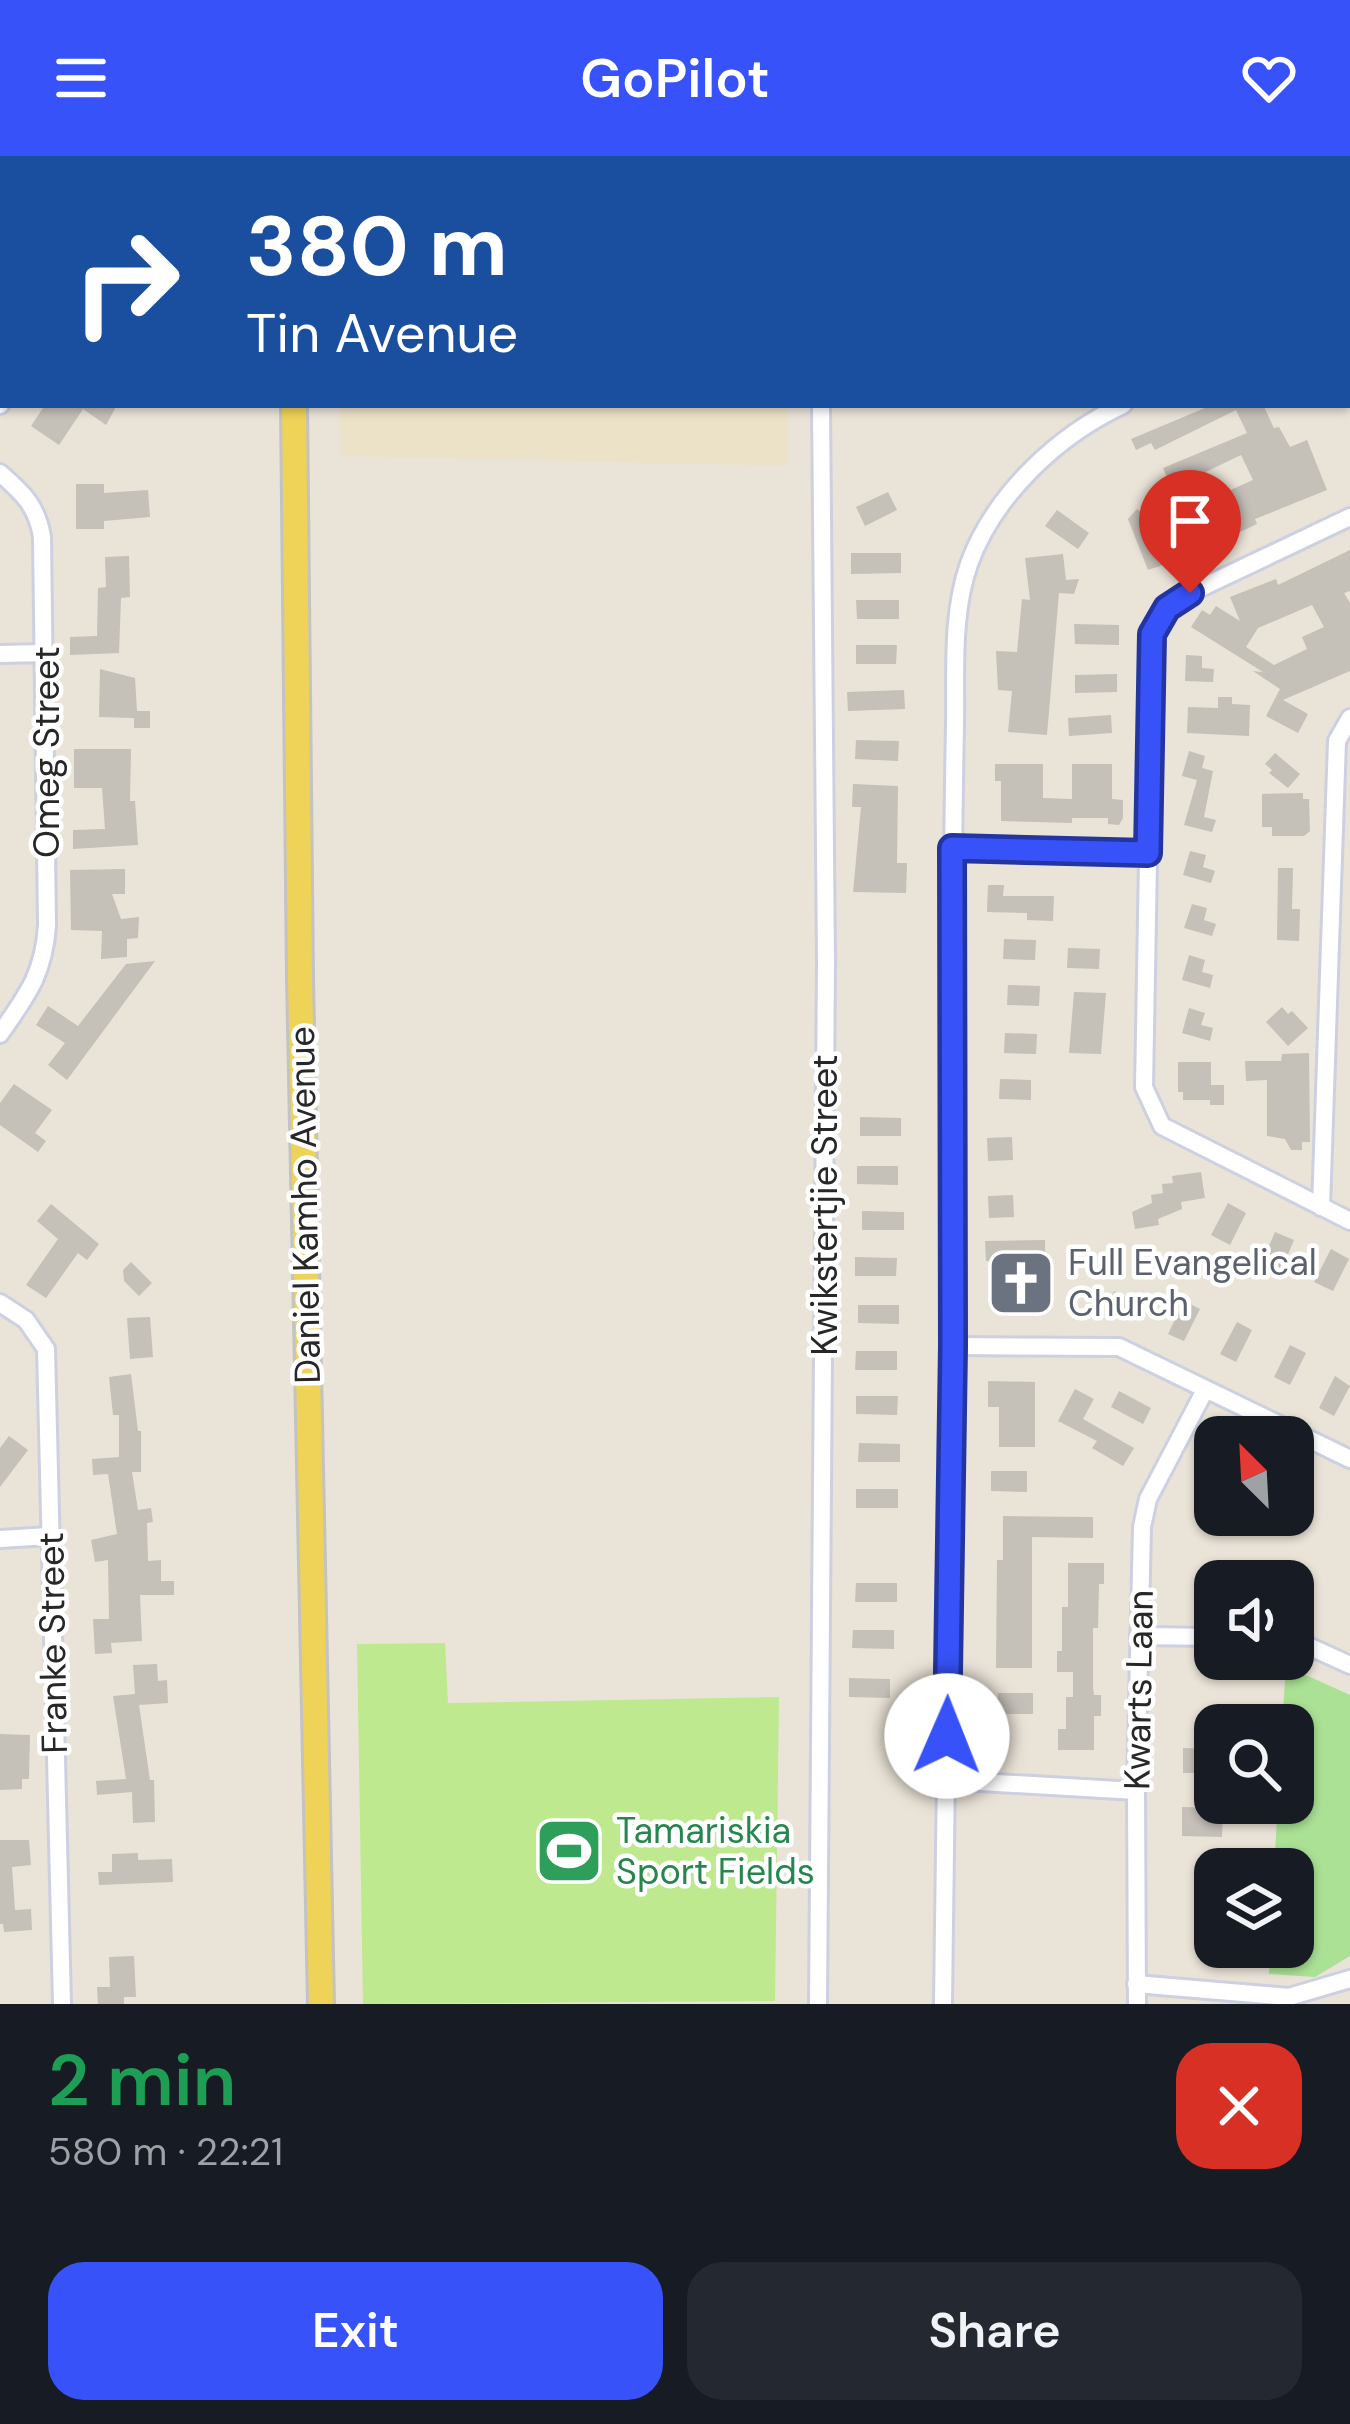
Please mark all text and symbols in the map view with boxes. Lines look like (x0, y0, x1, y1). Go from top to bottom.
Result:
text: GoPilot (580, 43, 770, 114)
icon: menu (48, 45, 114, 111)
icon: heart (1236, 45, 1302, 111)
text: 380 m (246, 192, 508, 301)
icon: right (48, 204, 204, 360)
text: Tin Avenue (246, 298, 518, 369)
pin (1139, 470, 1241, 593)
icon: arrive (1157, 488, 1223, 554)
street label: Omeg Street (23, 646, 70, 858)
street label: Daniel Kamho Avenue (278, 1026, 331, 1384)
street label: Kwikstertjie Street (801, 1054, 848, 1356)
place label: Full Evangelical Church (1068, 1239, 1317, 1327)
church icon: Full Evangelical Church (986, 1248, 1056, 1318)
north arrow (1194, 1416, 1314, 1536)
map controls (1194, 1416, 1314, 1968)
street label: Franke Street (27, 1532, 78, 1754)
button: sound (1194, 1560, 1314, 1680)
street label: Kwarts Laan (1113, 1589, 1164, 1791)
position arrow (884, 1673, 1010, 1799)
button: search (1194, 1704, 1314, 1824)
place label: Tamariskia Sport Fields (616, 1807, 815, 1895)
sports icon: Tamariskia Sport Fields (534, 1816, 604, 1886)
button: layers (1194, 1848, 1314, 1968)
text: 2 min (48, 2034, 236, 2127)
button: close (1176, 2043, 1302, 2169)
text: 580 m · 22:21 (48, 2126, 283, 2177)
button: Exit (48, 2262, 663, 2400)
button: Share (687, 2262, 1302, 2400)

